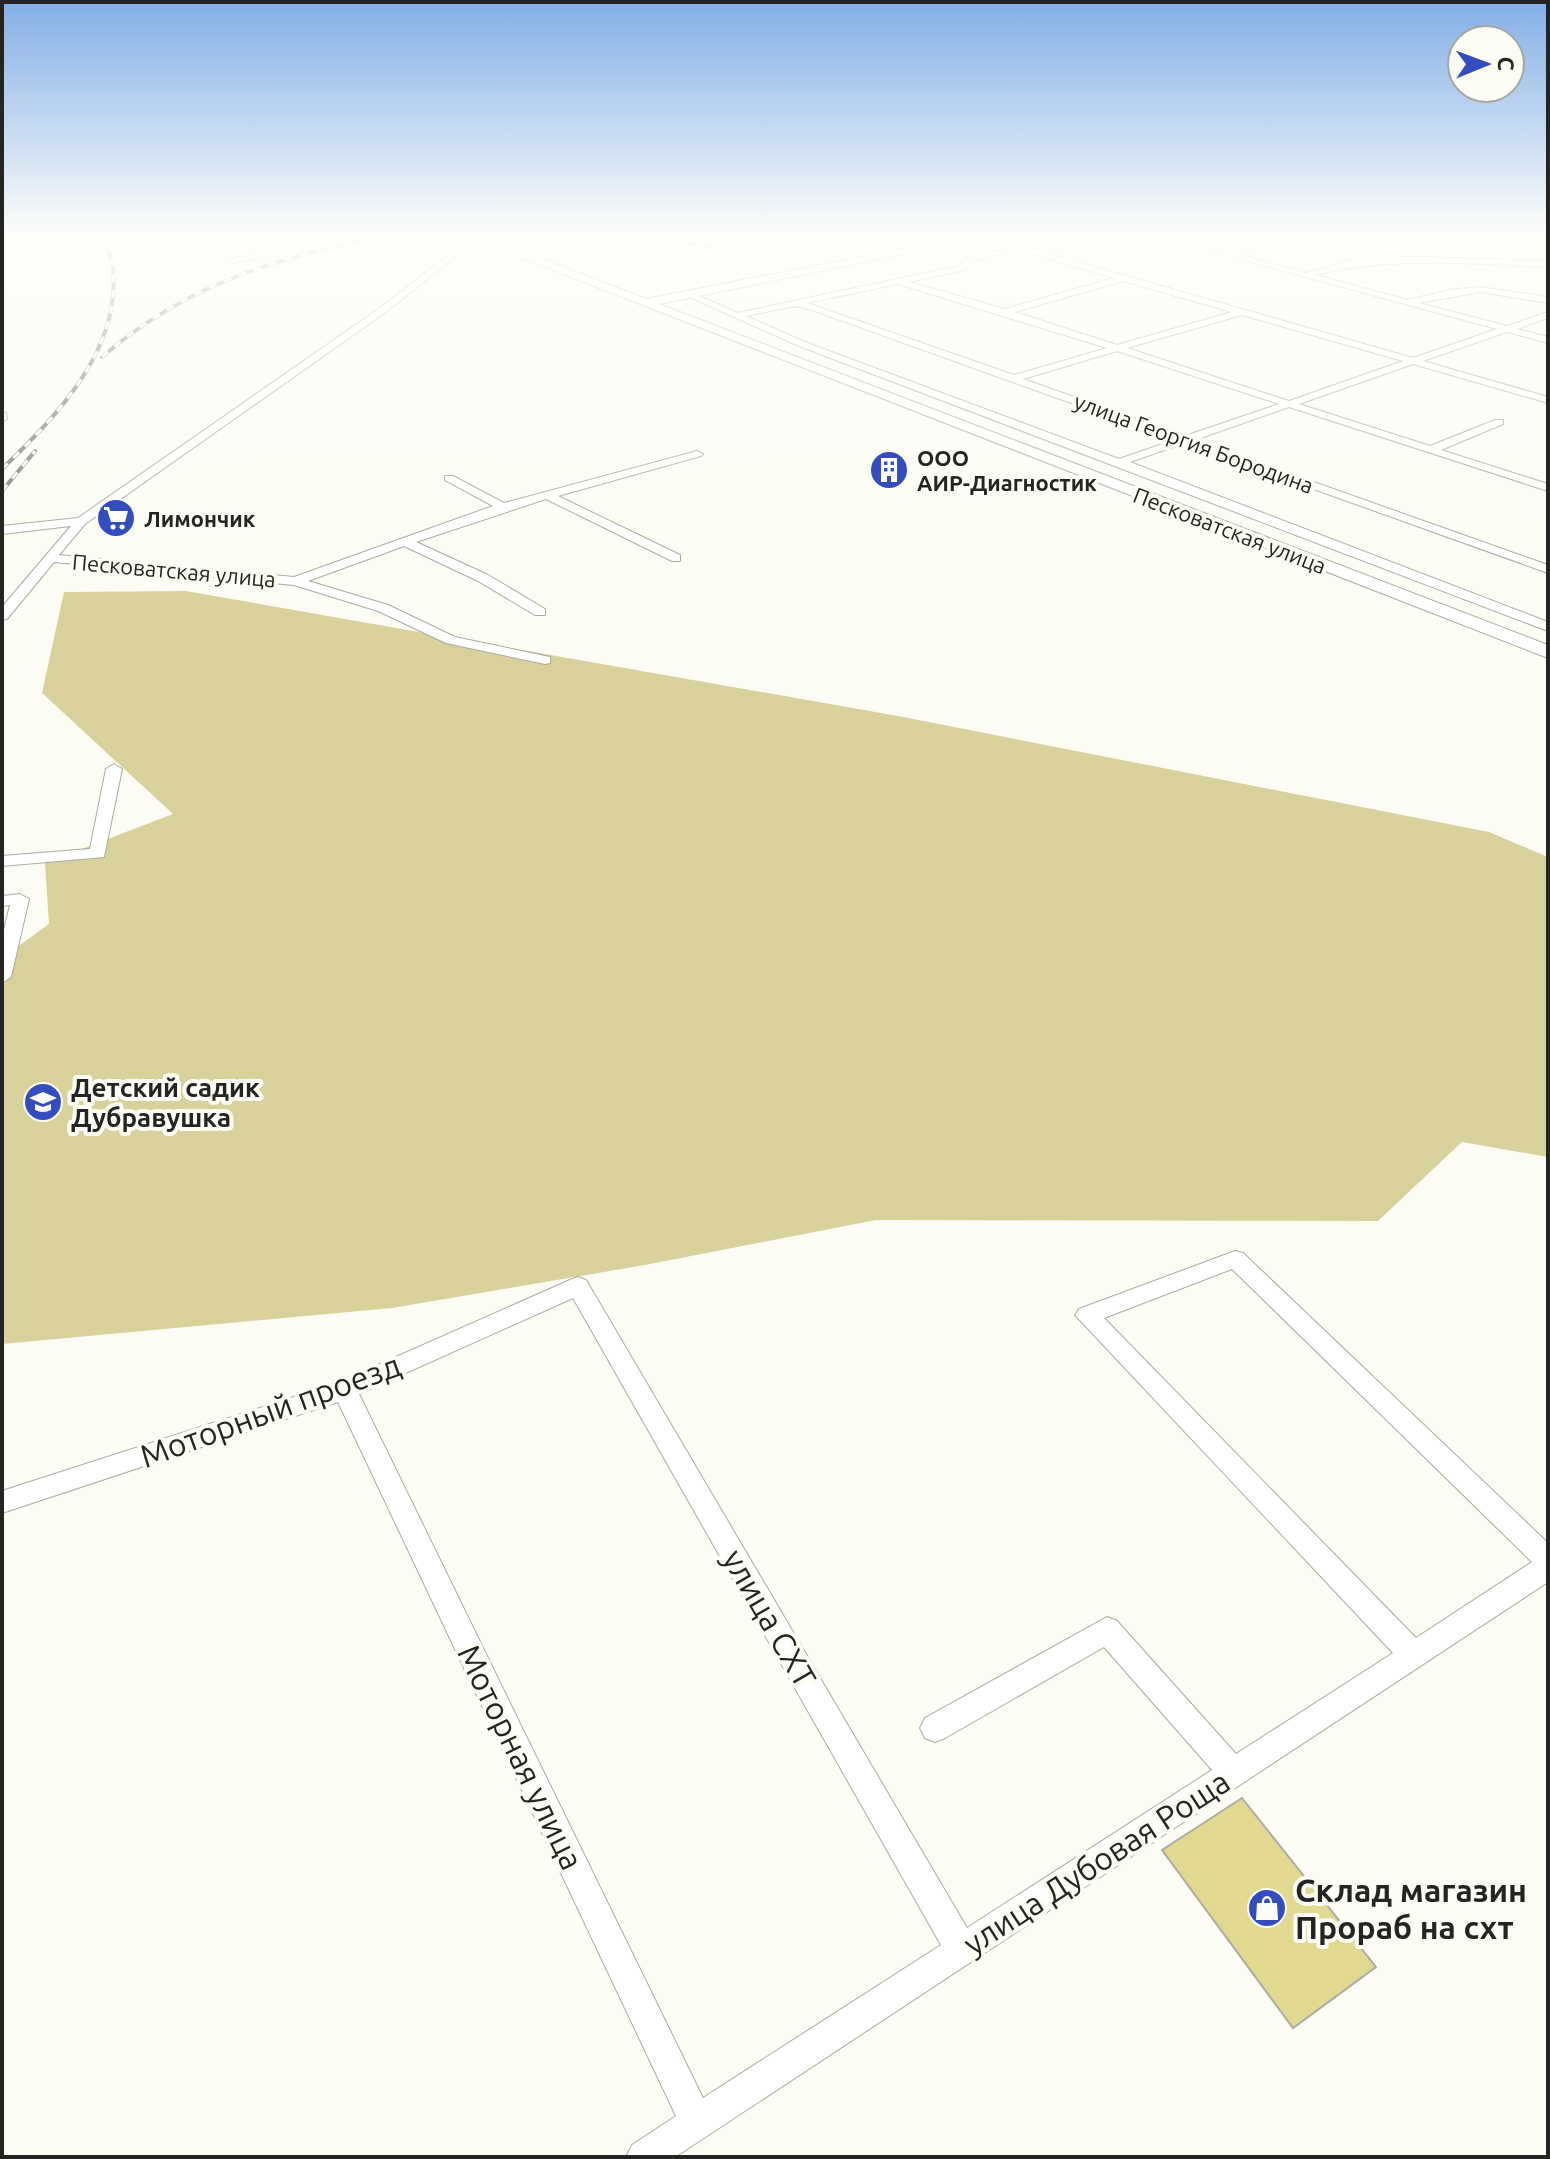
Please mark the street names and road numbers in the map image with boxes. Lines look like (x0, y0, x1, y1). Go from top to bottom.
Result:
street label: улица Георгия Бородина (1071, 388, 1317, 498)
street label: Песковатская улица (1130, 482, 1330, 578)
street label: Песковатская улица (71, 549, 277, 591)
street label: Моторный проезд (135, 1346, 405, 1474)
street label: улица СХТ (716, 1543, 824, 1693)
street label: Моторная улица (451, 1639, 591, 1875)
street label: улица Дубовая Роща (956, 1763, 1236, 1961)

